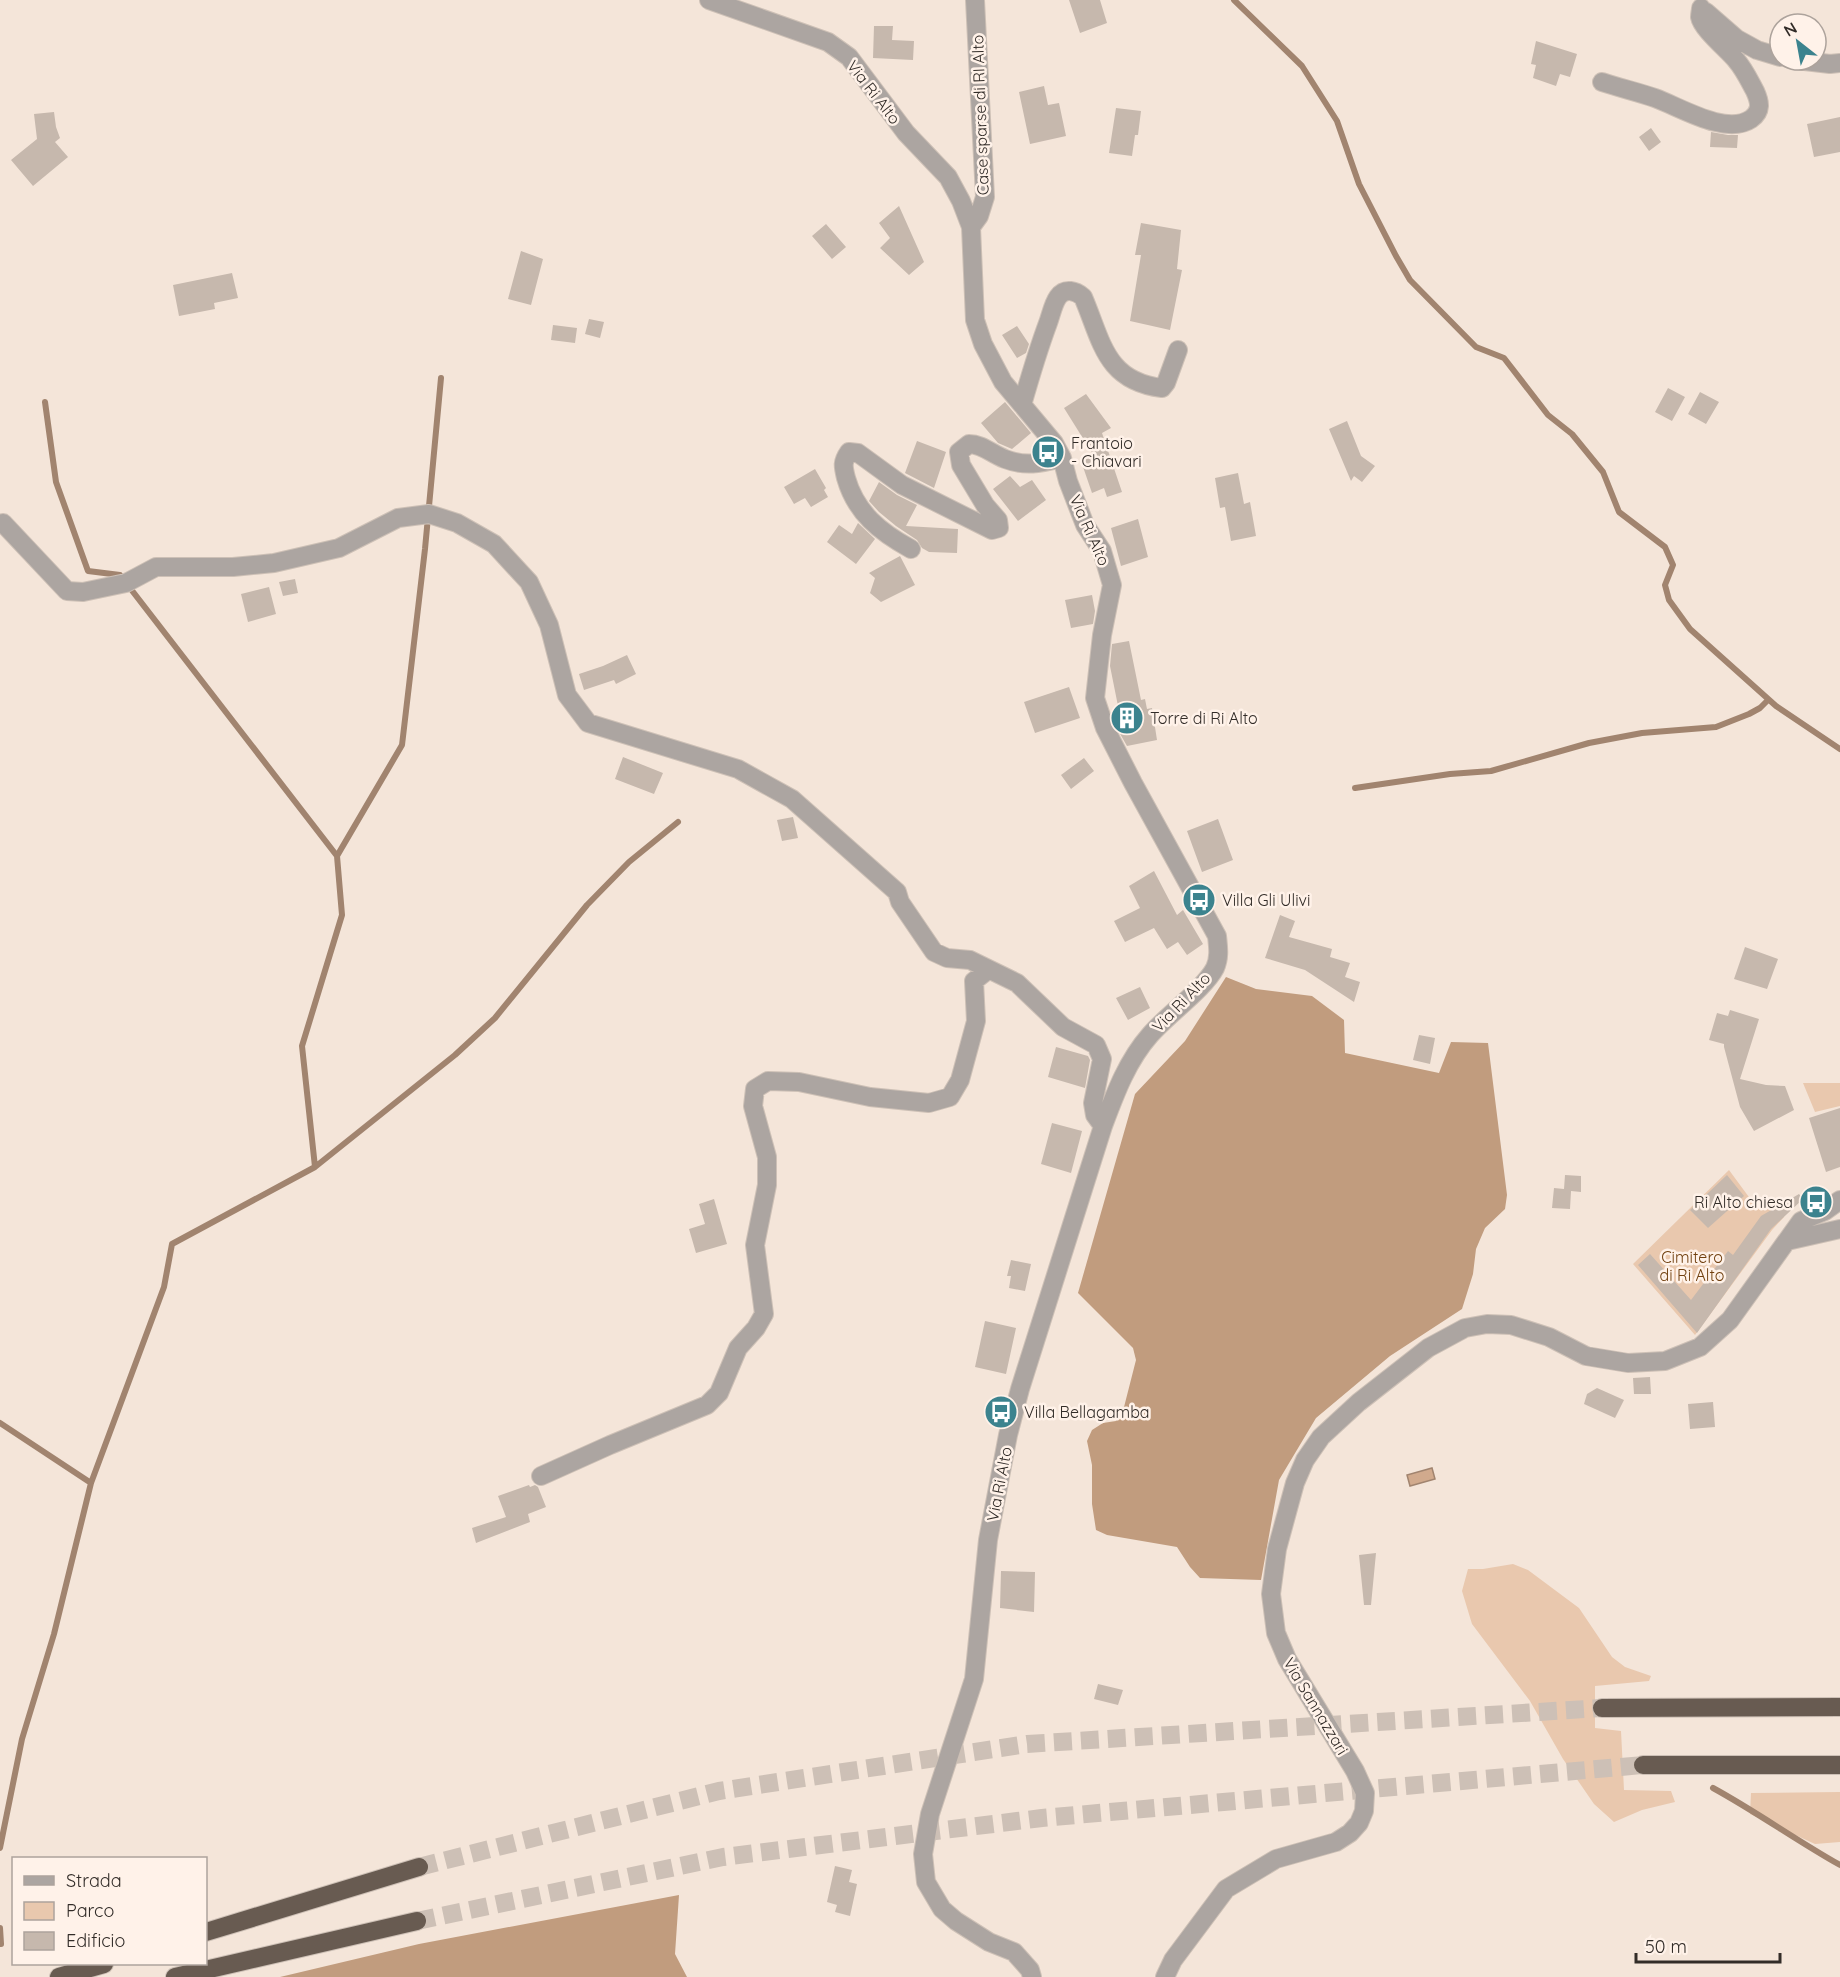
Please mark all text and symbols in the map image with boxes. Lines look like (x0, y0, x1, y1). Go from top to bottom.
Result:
north arrow (1768, 12, 1828, 72)
text: N (1780, 18, 1800, 41)
street label: Case sparse di RI Alto (967, 34, 993, 196)
street label: Via Ri Alto (843, 56, 905, 128)
place label: Frantoio - Chiavari (1071, 433, 1142, 471)
bus stop icon: Frantoio - Chiavari (1030, 434, 1066, 470)
street label: Via Ri Alto (1065, 491, 1115, 569)
building icon: Torre di Ri Alto (1109, 700, 1145, 736)
place label: Torre di Ri Alto (1150, 708, 1258, 728)
bus stop icon: Villa Gli Ulivi (1181, 882, 1217, 918)
place label: Villa Gli Ulivi (1222, 890, 1310, 910)
street label: Via Ri Alto (1148, 968, 1214, 1036)
bus stop icon: Ri Alto chiesa (1798, 1184, 1834, 1220)
place label: Ri Alto chiesa (1694, 1192, 1793, 1212)
park label: Cimitero di Ri Alto (1660, 1247, 1725, 1285)
bus stop icon: Villa Bellagamba (983, 1394, 1019, 1430)
place label: Villa Bellagamba (1024, 1402, 1150, 1422)
street label: Via Ri Alto (982, 1445, 1016, 1523)
street label: Via Sannazzari (1279, 1654, 1353, 1758)
legend (12, 1857, 207, 1965)
text: Strada (66, 1869, 122, 1892)
text: Parco (66, 1899, 114, 1922)
scale bar (1636, 1926, 1780, 1964)
text: Edificio (66, 1929, 125, 1952)
text: 50 m (1645, 1935, 1687, 1958)

